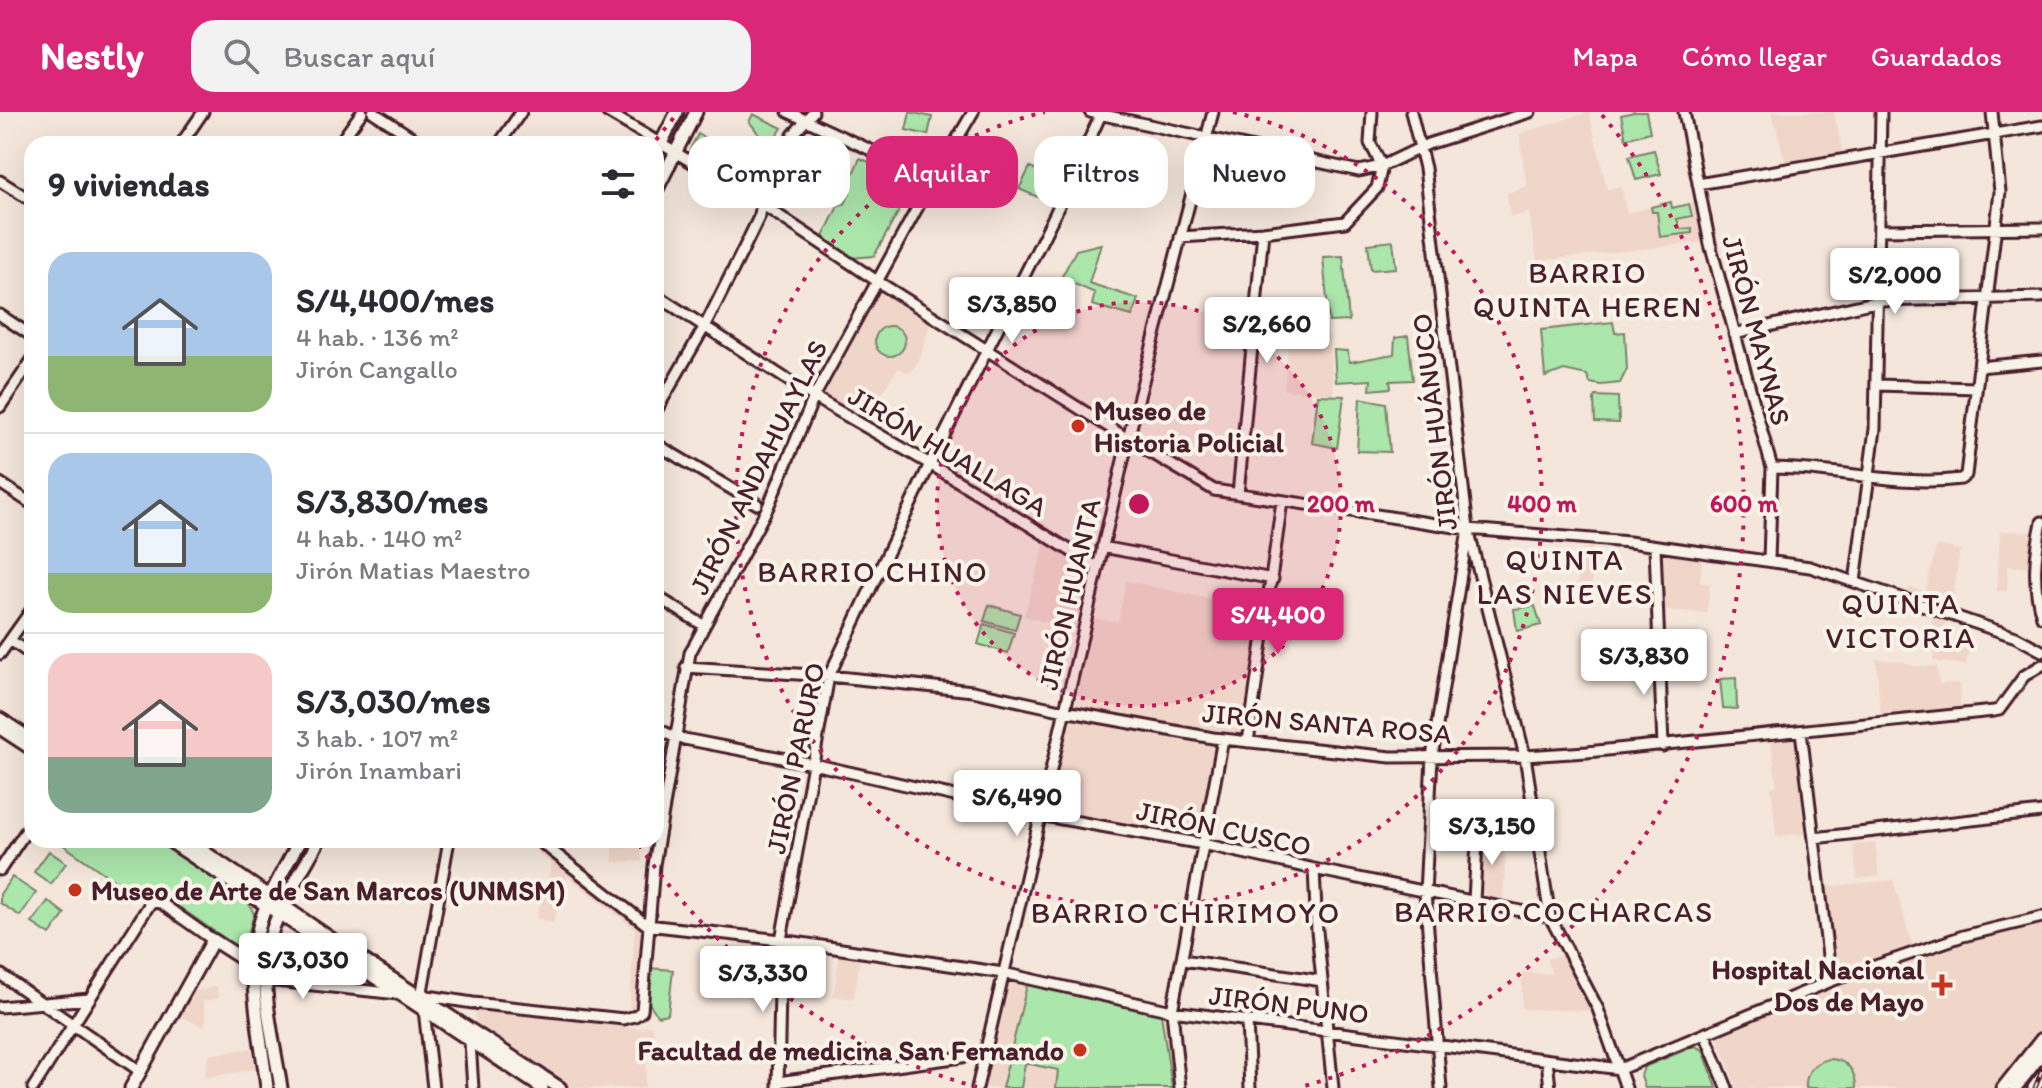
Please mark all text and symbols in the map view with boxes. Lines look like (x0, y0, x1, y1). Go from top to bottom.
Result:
search box (191, 20, 751, 92)
text: Nestly (40, 33, 143, 79)
icon: search (219, 34, 263, 78)
text: Buscar aquí (283, 38, 435, 75)
text: Mapa (1573, 39, 1638, 73)
text: Cómo llegar (1682, 39, 1827, 73)
text: Guardados (1871, 39, 2002, 73)
chip: Comprar (688, 136, 850, 208)
chip: Alquilar (866, 136, 1018, 208)
chip: Filtros (1034, 136, 1168, 208)
chip: Nuevo (1184, 136, 1315, 208)
icon: filters (596, 162, 640, 206)
text: 9 viviendas (48, 164, 210, 205)
street label: JIRÓN MAYNAS (1715, 231, 1799, 429)
pin: S/2,000 (1821, 248, 1969, 316)
district label: BARRIO QUINTA HEREN (1473, 254, 1703, 325)
text: S/2,000 (1848, 258, 1942, 290)
pin: S/3,850 (938, 277, 1086, 345)
text: S/4,400/mes (296, 280, 495, 321)
icon: home (112, 284, 208, 380)
text: S/3,850 (967, 287, 1057, 319)
pin: S/2,660 (1193, 297, 1341, 365)
text: S/2,660 (1223, 307, 1311, 339)
street label: JIRÓN HUÁNUCO (1404, 311, 1464, 533)
text: 4 hab. · 136 m² (296, 321, 459, 353)
street label: JIRÓN ANDAHUAYLAS (682, 334, 834, 600)
text: Jirón Cangallo (296, 353, 458, 385)
street label: JIRÓN HUALLAGA (842, 378, 1054, 524)
place label: Museo de Historia Policial (1094, 393, 1284, 459)
marker: Museo de Historia Policial (1069, 417, 1087, 435)
text: S/3,830/mes (296, 481, 488, 522)
icon: home (112, 485, 208, 581)
text: 200 m (1307, 489, 1376, 518)
text: 400 m (1507, 489, 1578, 518)
text: 600 m (1710, 489, 1779, 518)
centre of rings (1125, 490, 1153, 518)
street label: JIRÓN HUANTA (1030, 495, 1108, 693)
text: 4 hab. · 140 m² (296, 522, 462, 554)
district label: QUINTA LAS NIEVES (1476, 541, 1654, 612)
district label: BARRIO CHINO (757, 553, 989, 590)
text: Jirón Matias Maestro (296, 554, 531, 586)
district label: QUINTA VICTORIA (1826, 585, 1976, 656)
pin: S/4,400 (1204, 588, 1352, 656)
text: S/4,400 (1230, 598, 1326, 630)
pin: S/3,830 (1570, 629, 1718, 697)
text: S/3,830 (1599, 639, 1689, 671)
street label: JIRÓN PARURO (758, 659, 832, 857)
text: S/3,030/mes (296, 681, 491, 722)
icon: home (112, 685, 208, 781)
street label: JIRÓN SANTA ROSA (1201, 695, 1453, 751)
text: 3 hab. · 107 m² (296, 722, 458, 754)
text: Jirón Inambari (296, 754, 462, 786)
pin: S/6,490 (943, 770, 1091, 838)
text: S/6,490 (972, 780, 1062, 812)
street label: JIRÓN CUSCO (1134, 793, 1314, 863)
pin: S/3,150 (1418, 799, 1566, 867)
text: S/3,150 (1448, 809, 1536, 841)
place label: Museo de Arte de San Marcos (UNMSM) (91, 873, 565, 907)
marker: Museo de Arte de San Marcos (UNMSM) (66, 881, 84, 899)
district label: BARRIO COCHARCAS (1394, 893, 1714, 930)
district label: BARRIO CHIRIMOYO (1031, 894, 1341, 931)
pin: S/3,030 (229, 933, 377, 1001)
text: S/3,030 (257, 943, 349, 975)
pin: S/3,330 (689, 946, 837, 1014)
place label: Hospital Nacional Dos de Mayo (1712, 952, 1924, 1018)
text: S/3,330 (718, 956, 808, 988)
marker: Hospital Nacional Dos de Mayo (1931, 974, 1953, 996)
street label: JIRÓN PUNO (1207, 977, 1371, 1031)
place label: Facultad de medicina San Fernando (637, 1033, 1064, 1067)
marker: Facultad de medicina San Fernando (1071, 1041, 1089, 1059)

